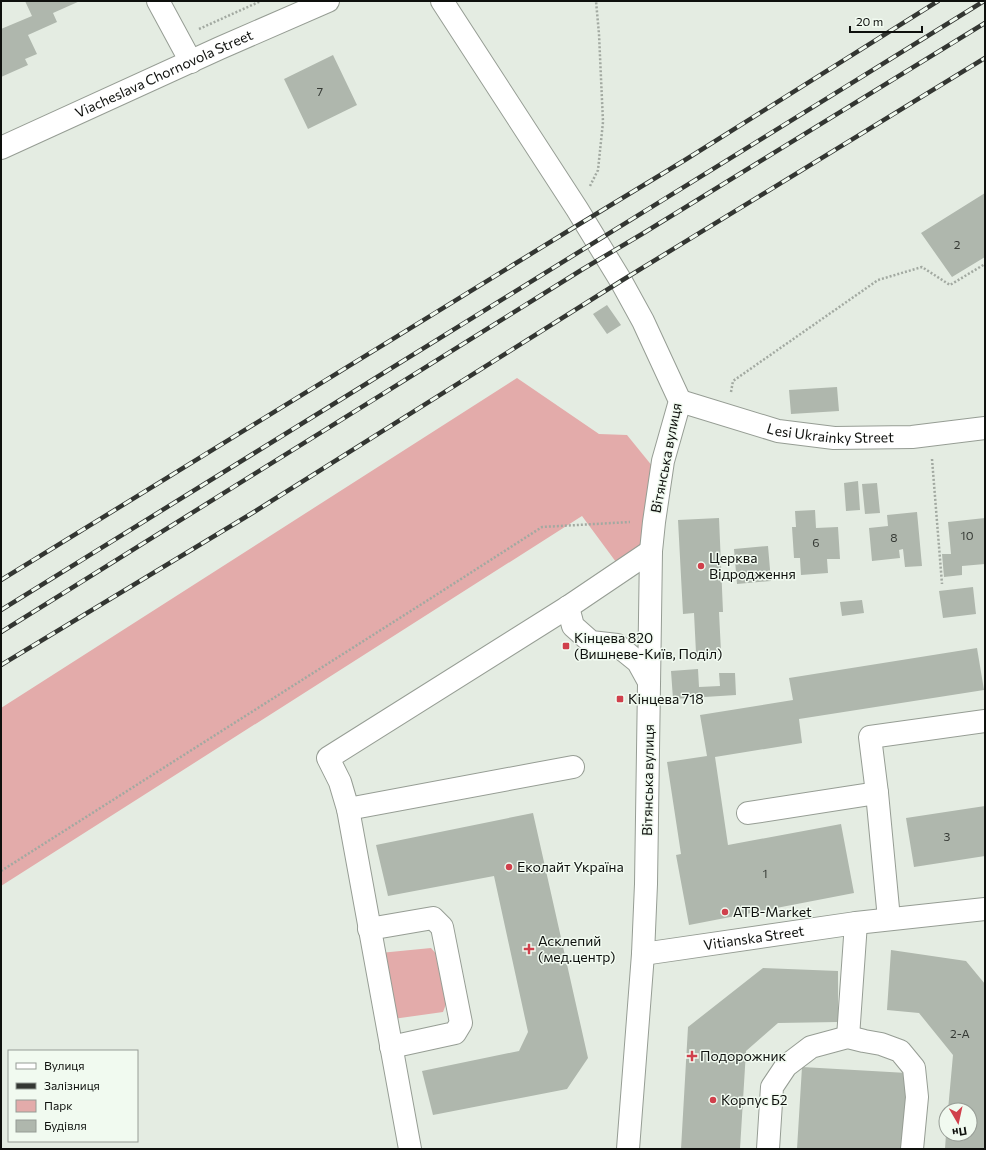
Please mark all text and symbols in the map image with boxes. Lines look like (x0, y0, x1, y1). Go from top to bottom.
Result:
scale bar (850, 8, 922, 34)
text: 20 m (856, 14, 883, 28)
street label: Viacheslava Chornovola Street (72, 26, 255, 121)
house number: 7 (317, 84, 323, 98)
house number: 2 (954, 237, 961, 251)
street label: Вітянська вулиця (646, 401, 685, 514)
street label: Lesi Ukrainky Street (765, 419, 894, 446)
house number: 10 (961, 528, 974, 542)
house number: 8 (890, 530, 898, 544)
house number: 6 (812, 535, 820, 549)
place label: Церква Відродження (709, 549, 796, 582)
marker: Церква Відродження (696, 561, 706, 571)
place label: Кінцева 820 (Вишневе-Київ, Поділ) (574, 629, 723, 662)
marker: Кінцева 820 (Вишневе-Київ, Поділ) (561, 641, 571, 651)
place label: Кінцева 718 (628, 690, 704, 707)
marker: Кінцева 718 (615, 694, 625, 704)
street label: Вітянська вулиця (638, 724, 657, 836)
house number: 3 (944, 829, 951, 843)
place label: Еколайт Україна (517, 858, 624, 875)
marker: Еколайт Україна (504, 862, 514, 872)
house number: 1 (762, 866, 768, 880)
place label: ATB-Market (733, 903, 812, 920)
marker: ATB-Market (720, 907, 730, 917)
street label: Vitianska Street (702, 922, 805, 953)
place label: Асклепий (мед.центр) (538, 932, 615, 965)
marker: Асклепий (мед.центр) (523, 943, 535, 955)
house number: 2-А (950, 1026, 970, 1040)
place label: Подорожник (700, 1047, 787, 1064)
legend (8, 1050, 138, 1142)
marker: Подорожник (687, 1051, 697, 1061)
text: Вулиця (44, 1058, 85, 1072)
text: Залізниця (44, 1078, 100, 1092)
place label: Корпус Б2 (721, 1091, 788, 1108)
marker: Корпус Б2 (708, 1095, 718, 1105)
text: Парк (44, 1098, 73, 1112)
north arrow (938, 1102, 978, 1142)
text: Будівля (44, 1118, 87, 1132)
text: Пн (951, 1125, 968, 1140)

